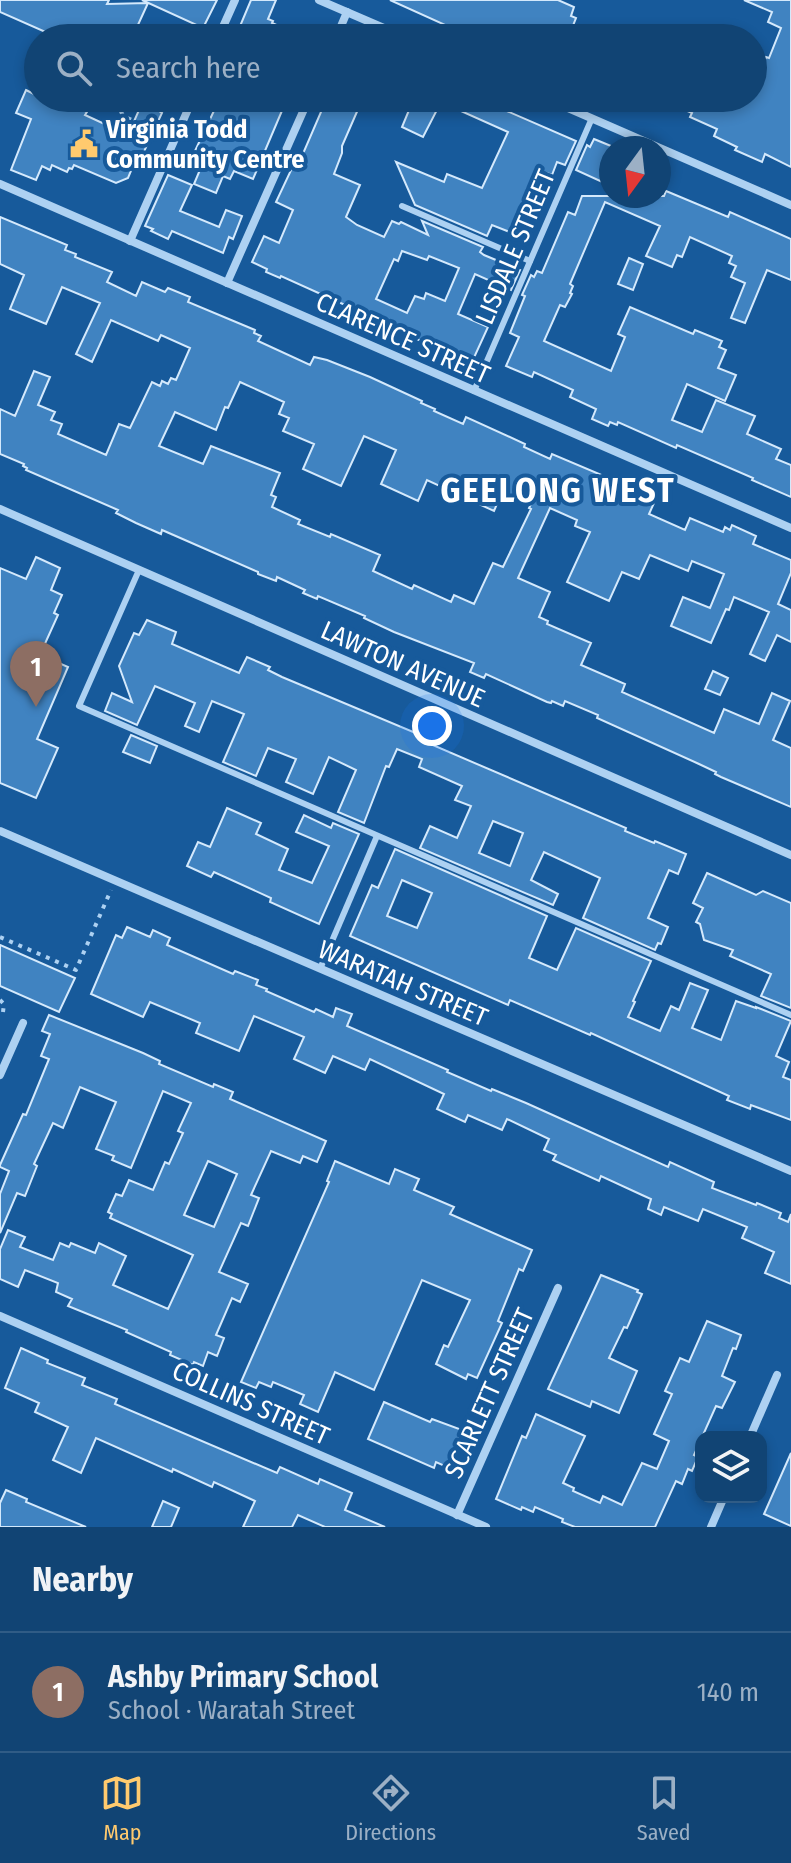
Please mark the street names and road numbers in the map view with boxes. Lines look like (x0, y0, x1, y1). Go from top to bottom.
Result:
street label: LISDALE STREET (469, 165, 562, 329)
street label: CLARENCE STREET (311, 286, 495, 391)
street label: LAWTON AVENUE (316, 614, 490, 714)
street label: WARATAH STREET (313, 934, 492, 1033)
street label: SCARLETT STREET (438, 1303, 541, 1483)
street label: COLLINS STREET (167, 1355, 334, 1452)

